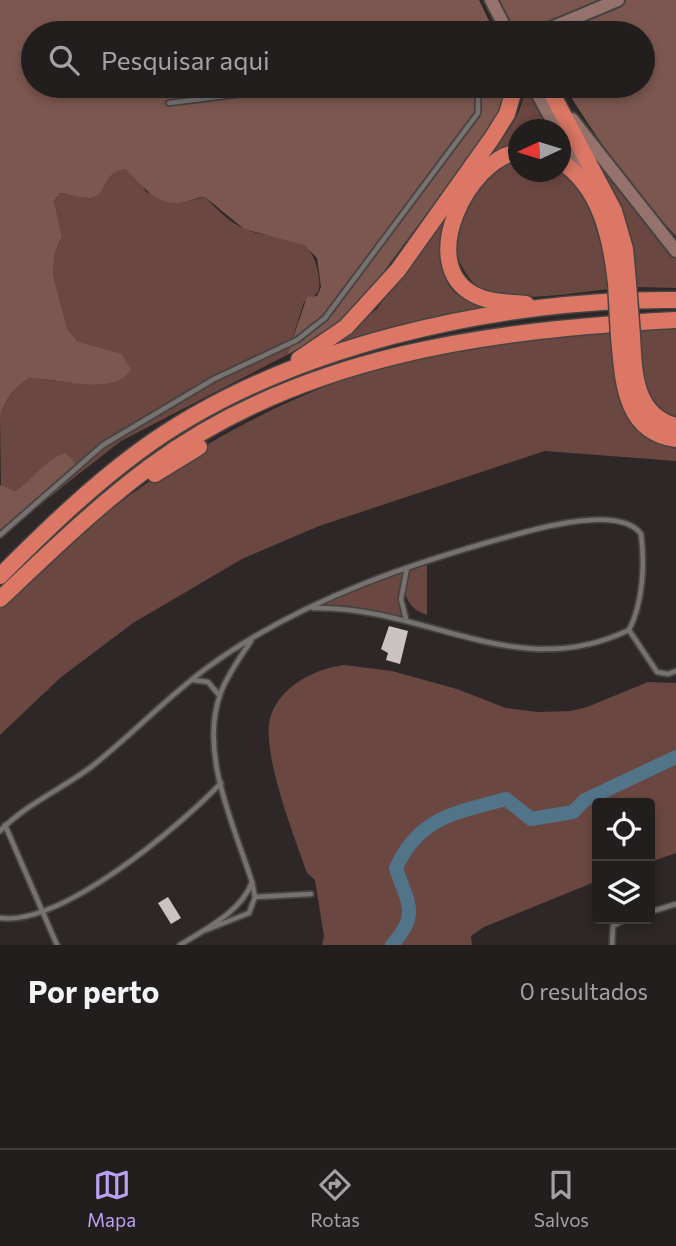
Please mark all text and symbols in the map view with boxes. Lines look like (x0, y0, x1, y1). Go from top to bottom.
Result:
search box (21, 21, 655, 98)
icon: search (45, 41, 83, 79)
text: Pesquisar aqui (101, 44, 270, 75)
north arrow (508, 119, 571, 182)
map controls (592, 798, 655, 924)
button: locate (592, 798, 655, 861)
button: layers (592, 861, 655, 924)
text: Por perto (28, 972, 160, 1009)
text: 0 resultados (520, 977, 648, 1005)
tab: Mapa (87, 1166, 136, 1231)
tab: Rotas (310, 1166, 360, 1231)
tab: Salvos (534, 1166, 589, 1231)

